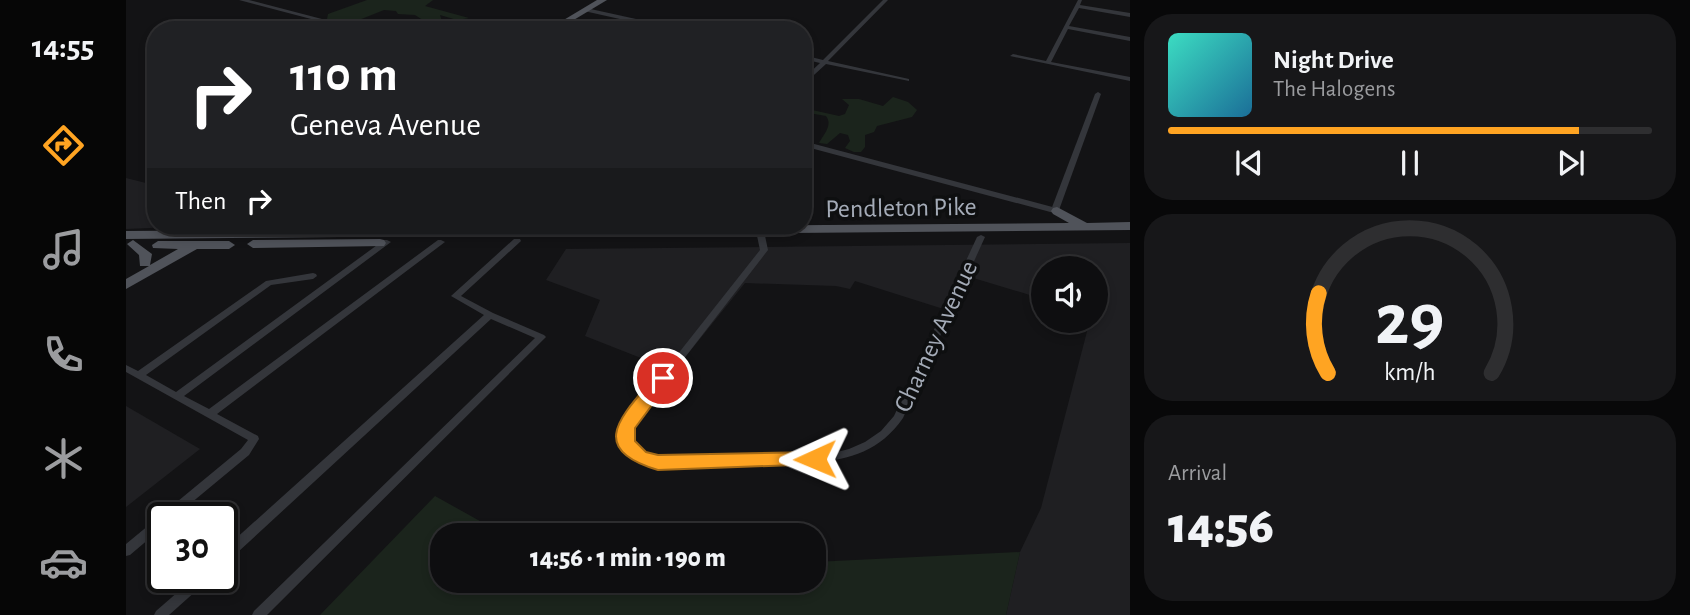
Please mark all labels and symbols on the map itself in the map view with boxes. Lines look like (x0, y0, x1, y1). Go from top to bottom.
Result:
street label: Pendleton Pike (825, 194, 977, 222)
street label: Charney Avenue (890, 257, 982, 416)
pin (633, 348, 693, 408)
position arrow (778, 422, 852, 496)
speed limit sign: 30 (147, 502, 238, 593)

